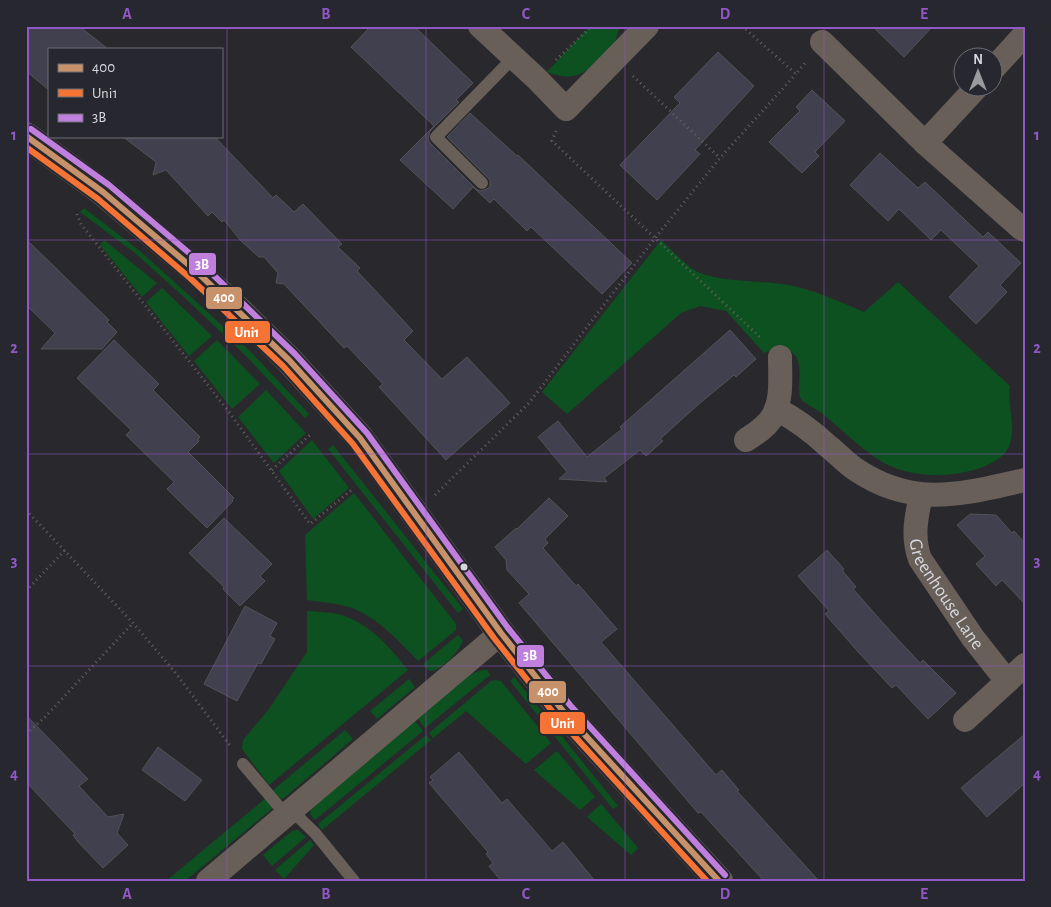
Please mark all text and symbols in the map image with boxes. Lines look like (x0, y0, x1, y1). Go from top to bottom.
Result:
text: A (122, 6, 132, 22)
text: B (321, 6, 331, 22)
text: C (522, 6, 531, 22)
text: D (720, 6, 731, 22)
text: E (920, 6, 928, 22)
legend (48, 48, 222, 138)
north arrow (954, 48, 1004, 98)
text: N (973, 53, 983, 67)
text: 400 (92, 60, 115, 75)
text: Uni1 (92, 86, 118, 101)
text: 3B (92, 110, 106, 125)
text: 1 (11, 127, 17, 143)
text: 1 (1034, 127, 1040, 143)
line badge: 3B (188, 252, 217, 276)
text: 3B (195, 258, 209, 272)
line badge: 400 (205, 286, 243, 310)
text: 400 (213, 291, 235, 305)
line badge: Uni1 (224, 320, 271, 344)
text: Uni1 (235, 326, 259, 340)
text: 2 (10, 340, 18, 356)
text: 2 (1033, 340, 1041, 356)
street label: Greenhouse Lane (906, 537, 988, 653)
text: 3 (11, 553, 18, 569)
text: 3 (1034, 553, 1041, 569)
unlabelled marker (459, 562, 469, 572)
line badge: 3B (516, 644, 545, 668)
text: 3B (523, 649, 537, 663)
line badge: 400 (528, 680, 567, 704)
text: 400 (537, 685, 559, 699)
line badge: Uni1 (539, 711, 586, 735)
text: Uni1 (551, 717, 575, 731)
text: 4 (10, 766, 18, 782)
text: 4 (1033, 766, 1041, 782)
text: A (122, 886, 132, 902)
text: B (321, 886, 331, 902)
text: C (522, 886, 531, 902)
text: D (720, 886, 731, 902)
text: E (920, 886, 928, 902)

